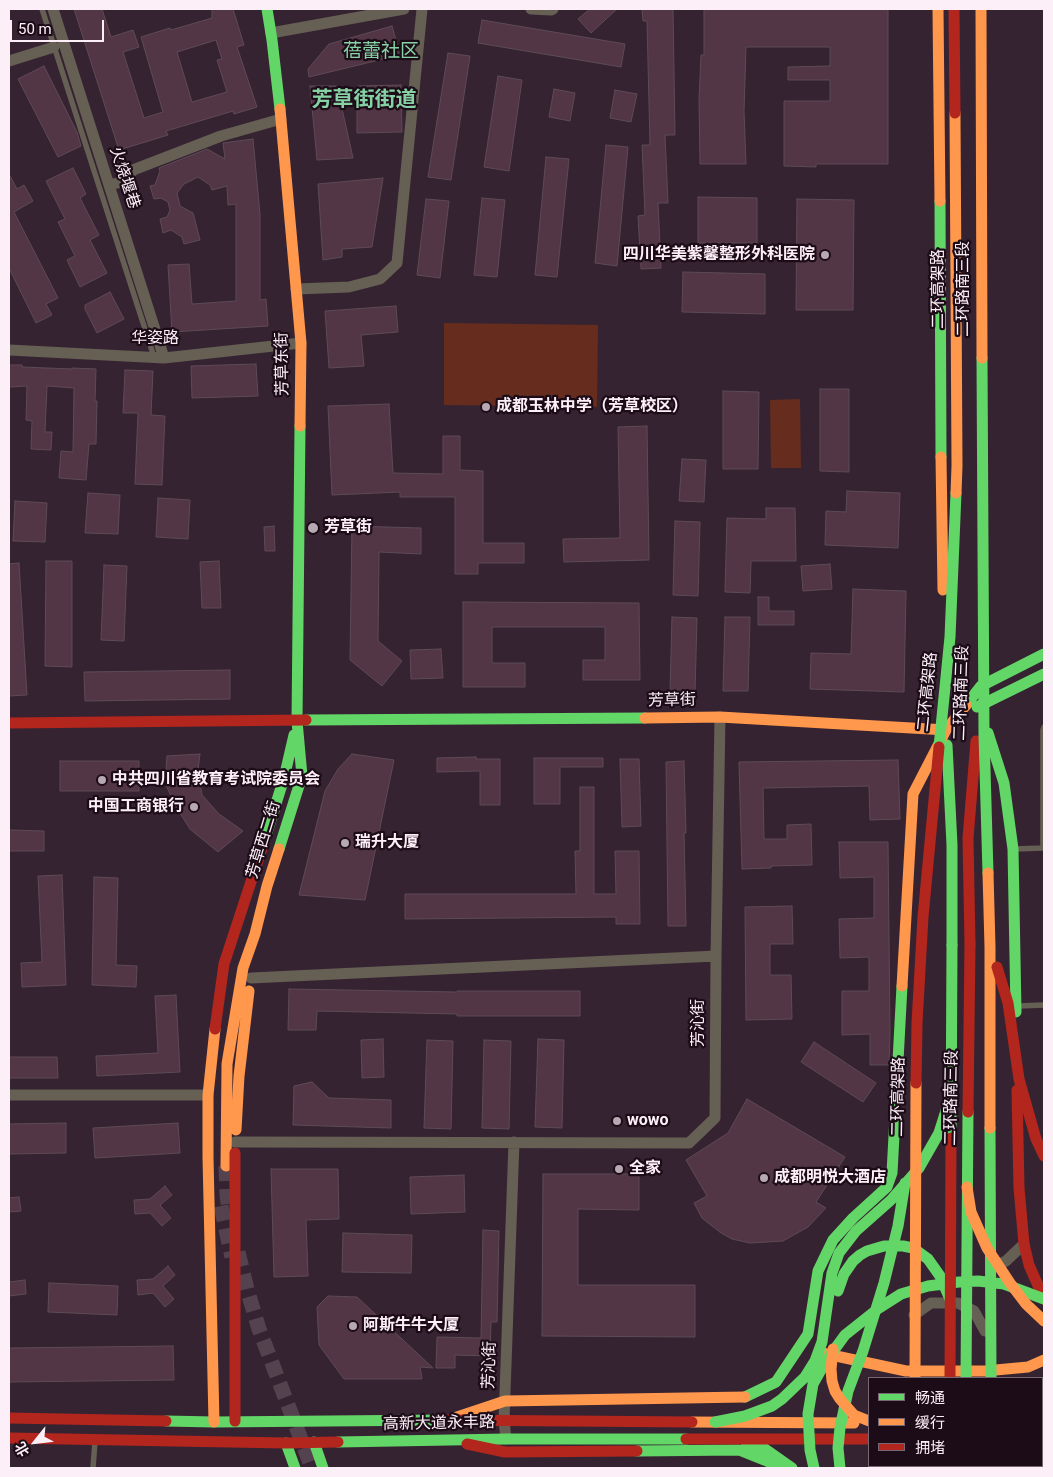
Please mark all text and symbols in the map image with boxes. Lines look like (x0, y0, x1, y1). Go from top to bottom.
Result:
scale bar (12, 10, 106, 42)
text: 50 m (18, 20, 52, 38)
district label: 蓓蕾社区 (343, 41, 419, 63)
district label: 芳草街街道 (312, 88, 416, 114)
street label: 火烧堰巷 (105, 145, 143, 211)
street label: 二环路南三段 (954, 241, 974, 337)
place label: 四川华美紫馨整形外科医院 (623, 245, 815, 265)
marker: 四川华美紫馨整形外科医院 (819, 249, 831, 261)
street label: 二环高架路 (929, 249, 949, 329)
street label: 华姿路 (131, 329, 179, 349)
street label: 芳草东街 (273, 332, 293, 396)
place label: 成都玉林中学（芳草校区） (496, 397, 688, 417)
marker: 成都玉林中学（芳草校区） (480, 401, 492, 413)
place label: 芳草街 (324, 518, 372, 538)
marker: 芳草街 (306, 521, 320, 535)
street label: 二环路南三段 (951, 645, 973, 741)
street label: 二环高架路 (914, 651, 942, 733)
street label: 芳草街 (648, 691, 696, 711)
place label: 中共四川省教育考试院委员会 (112, 770, 320, 790)
marker: 中共四川省教育考试院委员会 (96, 774, 108, 786)
place label: 中国工商银行 (88, 797, 184, 817)
street label: 芳草西二街 (243, 799, 285, 881)
marker: 中国工商银行 (188, 801, 200, 813)
place label: 瑞升大厦 (355, 833, 419, 853)
marker: 瑞升大厦 (339, 837, 351, 849)
street label: 芳沁街 (689, 999, 709, 1047)
street label: 二环路南三段 (942, 1050, 962, 1146)
street label: 二环高架路 (889, 1057, 909, 1137)
place label: wowo (627, 1111, 669, 1131)
marker: wowo (611, 1115, 623, 1127)
place label: 全家 (629, 1159, 661, 1179)
marker: 全家 (613, 1163, 625, 1175)
place label: 成都明悦大酒店 (774, 1168, 886, 1188)
marker: 成都明悦大酒店 (758, 1172, 770, 1184)
place label: 阿斯牛牛大厦 (363, 1316, 459, 1336)
marker: 阿斯牛牛大厦 (347, 1320, 359, 1332)
street label: 芳沁街 (480, 1341, 500, 1389)
legend (868, 1377, 1043, 1467)
text: 畅通 (915, 1389, 945, 1407)
street label: 高新大道永丰路 (383, 1413, 495, 1435)
text: 缓行 (915, 1414, 945, 1432)
north arrow (10, 1417, 60, 1467)
text: 北 (11, 1439, 32, 1459)
text: 拥堵 (915, 1439, 945, 1457)

